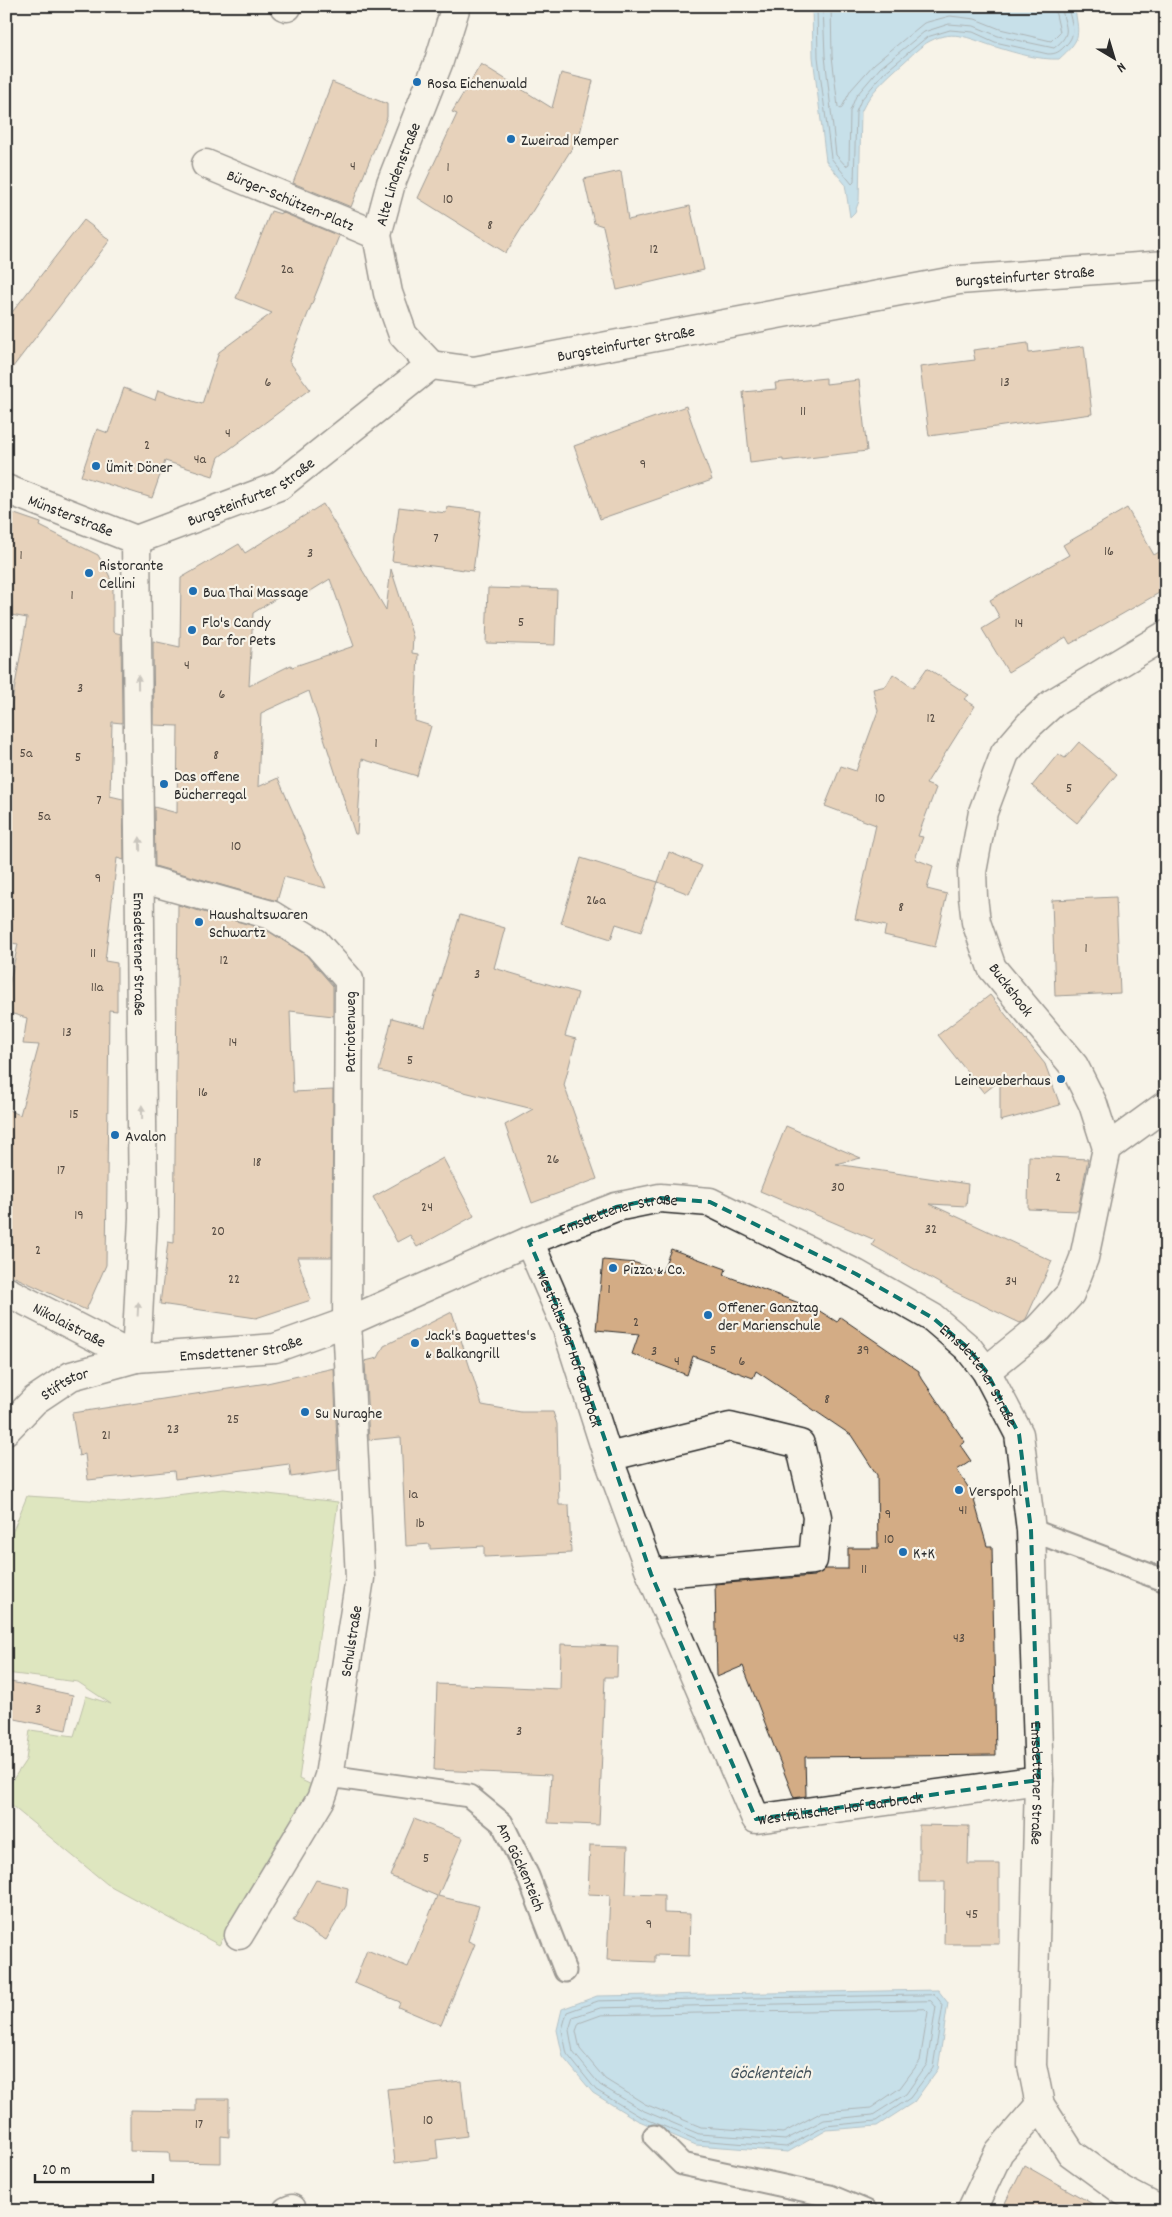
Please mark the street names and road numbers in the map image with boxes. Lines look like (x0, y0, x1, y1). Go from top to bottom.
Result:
street label: Alte Lindenstraße (371, 119, 428, 229)
street label: Bürger-Schützen-Platz (223, 165, 357, 238)
street label: Burgsteinfurter Straße (954, 261, 1095, 294)
street label: Burgsteinfurter Straße (556, 321, 697, 369)
street label: Burgsteinfurter Straße (184, 453, 321, 534)
street label: Münsterstraße (24, 490, 116, 544)
street label: Emsdettener Straße (126, 892, 150, 1016)
street label: Buckshook (982, 959, 1038, 1022)
street label: Patriotenweg (340, 991, 363, 1073)
street label: Emsdettener Straße (556, 1188, 679, 1242)
street label: Westfälischer Hof Garbrock (529, 1267, 607, 1430)
street label: Nikolaistraße (28, 1298, 109, 1355)
street label: Emsdettener Straße (934, 1319, 1022, 1432)
street label: Emsdettener Straße (179, 1330, 306, 1369)
street label: Stiftstor (36, 1363, 92, 1407)
street label: Schulstraße (335, 1604, 369, 1679)
street label: Emsdettener Straße (1023, 1721, 1048, 1845)
street label: Westfälischer Hof Garbrock (756, 1787, 924, 1833)
street label: Am Göckenteich (489, 1819, 550, 1915)

